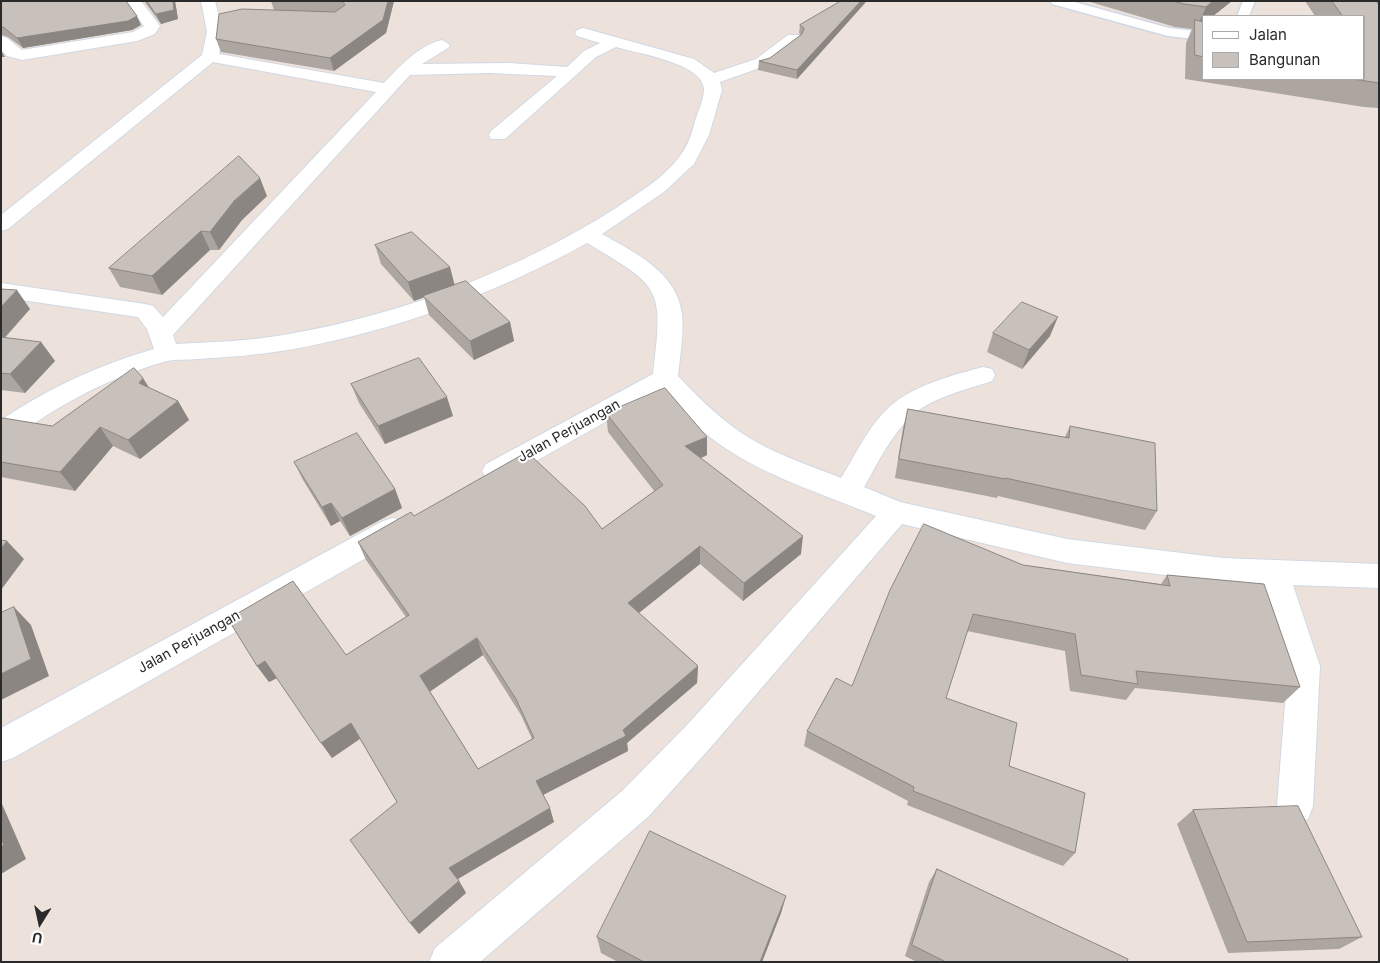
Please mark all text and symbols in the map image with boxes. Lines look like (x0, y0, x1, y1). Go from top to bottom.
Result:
legend (1202, 15, 1365, 80)
text: Jalan (1249, 25, 1287, 44)
text: Bangunan (1249, 50, 1320, 69)
street label: Jalan Perjuangan (515, 396, 623, 466)
street label: Jalan Perjuangan (135, 607, 243, 677)
north arrow (15, 898, 65, 948)
text: U (31, 929, 44, 948)

